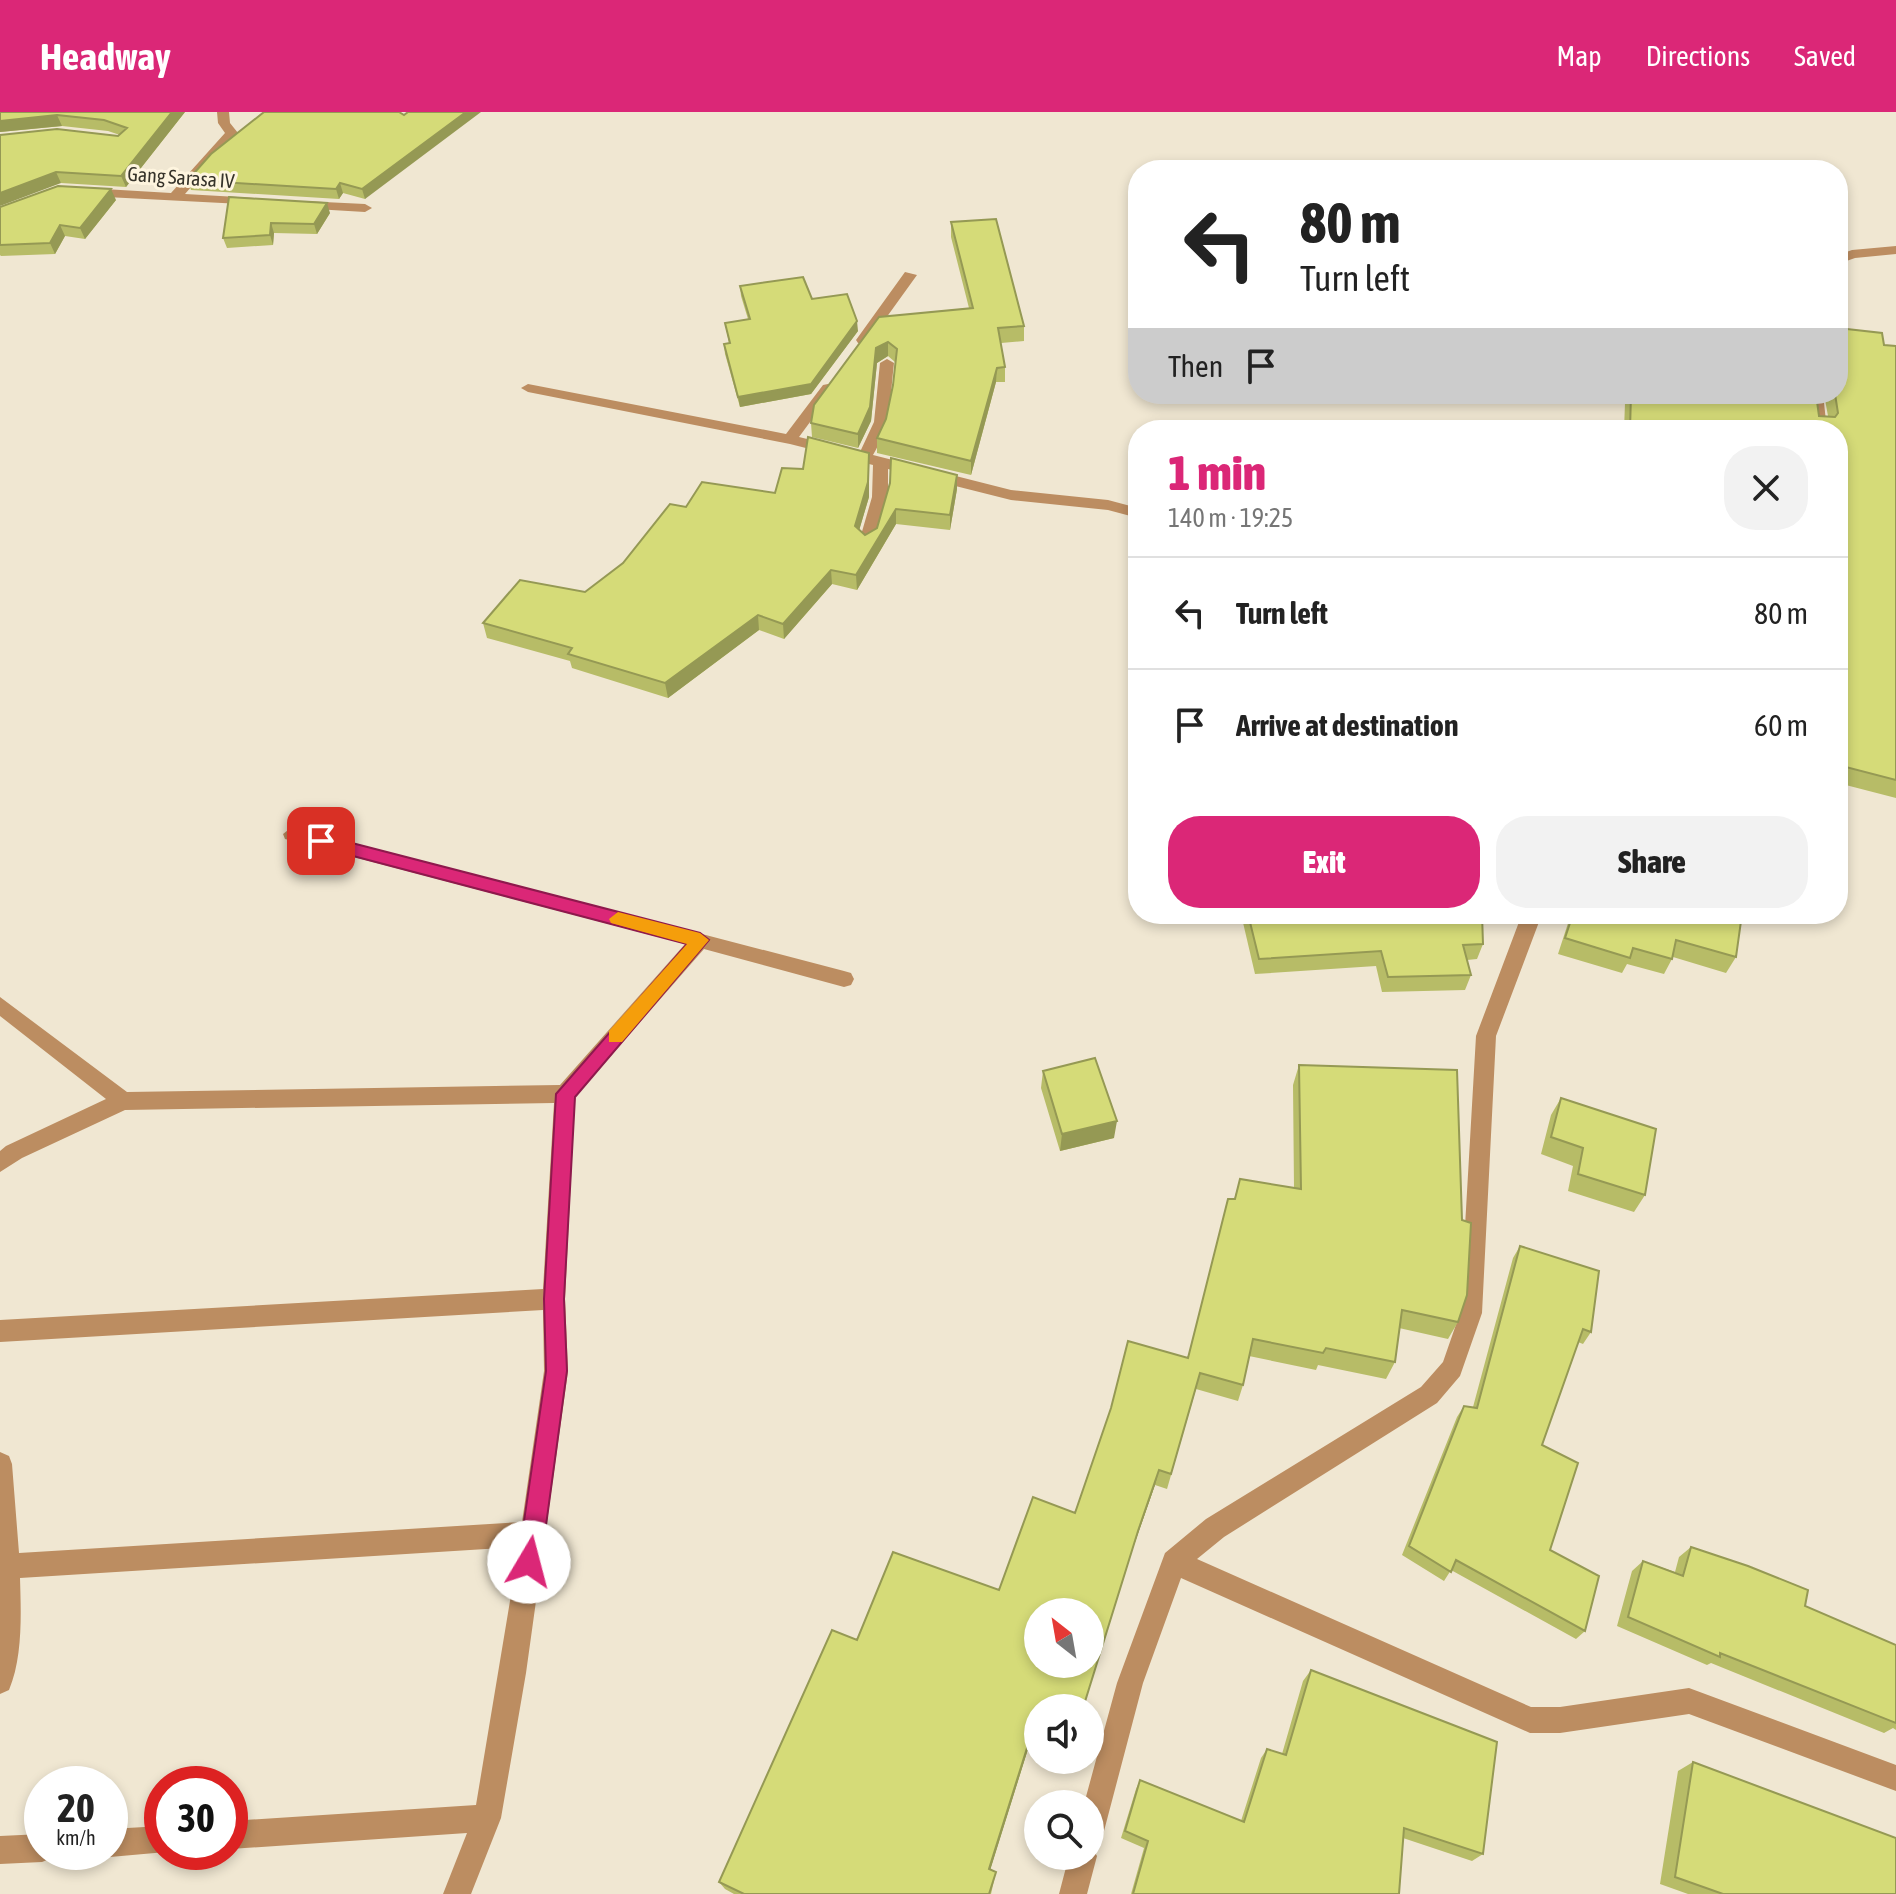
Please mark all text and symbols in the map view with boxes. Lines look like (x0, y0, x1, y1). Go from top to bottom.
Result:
text: Headway (40, 35, 171, 78)
text: Map (1557, 40, 1602, 72)
text: Directions (1646, 40, 1750, 72)
text: Saved (1794, 40, 1856, 72)
street label: Gang Sarasa IV (127, 162, 236, 192)
text: 80 m (1300, 191, 1401, 255)
icon: left (1168, 192, 1272, 296)
text: Turn left (1300, 257, 1410, 299)
icon: arrive (1239, 344, 1283, 388)
text: Then (1168, 349, 1223, 383)
text: 1 min (1168, 445, 1266, 500)
button: close (1724, 446, 1808, 530)
text: 140 m · 19:25 (1168, 503, 1293, 533)
icon: left (1168, 591, 1212, 635)
text: Turn left (1236, 596, 1328, 630)
text: 80 m (1754, 596, 1808, 630)
icon: arrive (1168, 703, 1212, 747)
text: Arrive at destination (1236, 708, 1458, 742)
text: 60 m (1754, 708, 1808, 742)
pin (287, 807, 355, 875)
button: Exit (1168, 816, 1480, 908)
button: Share (1496, 816, 1808, 908)
icon: arrive (299, 819, 343, 863)
position arrow (487, 1520, 571, 1604)
north arrow (1024, 1598, 1104, 1678)
map controls (1024, 1598, 1104, 1870)
button: sound (1024, 1694, 1104, 1774)
speed limit sign: 30 (144, 1766, 248, 1870)
text: 20 (57, 1785, 95, 1830)
button: search (1024, 1790, 1104, 1870)
text: km/h (56, 1826, 96, 1849)

